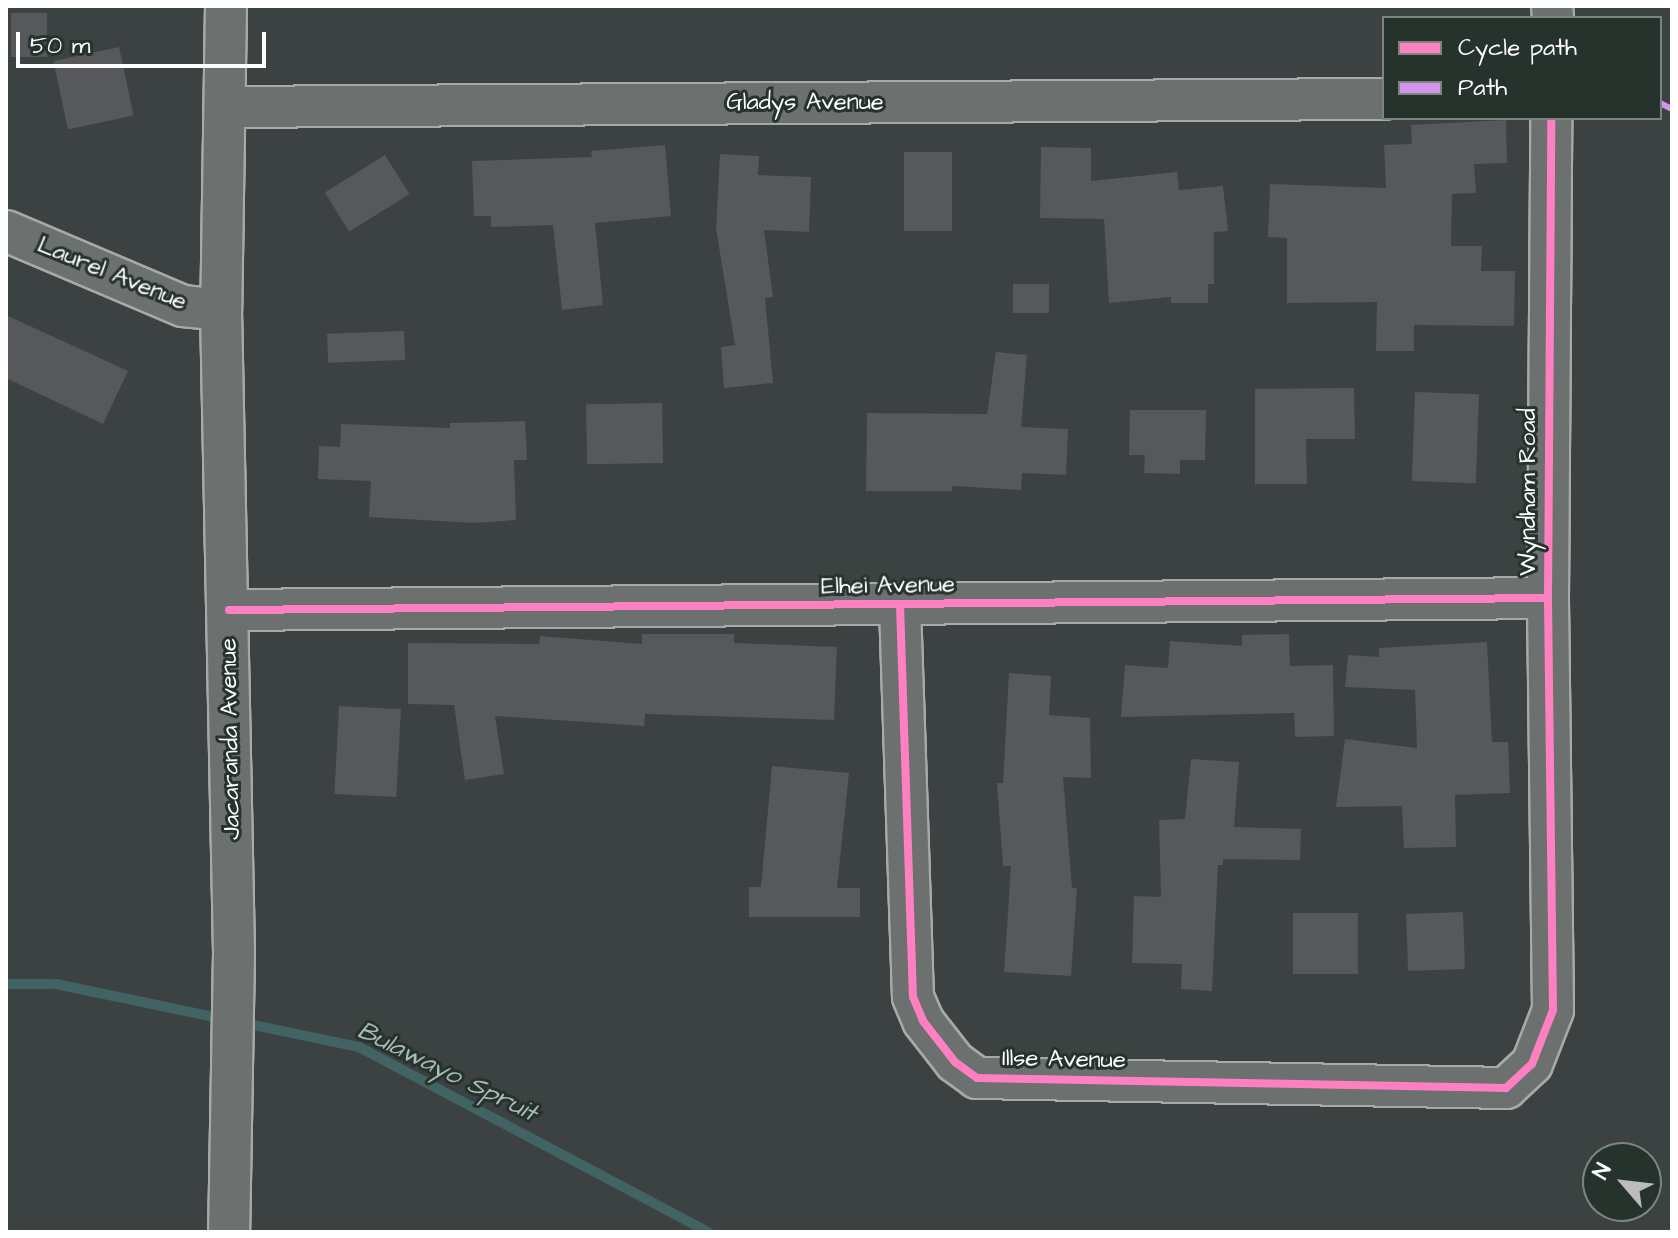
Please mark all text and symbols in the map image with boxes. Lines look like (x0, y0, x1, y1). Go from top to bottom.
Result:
scale bar (20, 16, 270, 66)
legend (1382, 16, 1662, 120)
text: 50 m (30, 29, 90, 63)
text: Cycle path (1458, 31, 1577, 65)
text: Path (1458, 71, 1507, 105)
street label: Gladys Avenue (726, 89, 884, 117)
street label: Laurel Avenue (33, 231, 191, 317)
street label: Wyndham Road (1515, 408, 1543, 576)
street label: Elhei Avenue (821, 570, 955, 602)
street label: Jacaranda Avenue (215, 638, 247, 840)
water label: Bulawayo Spruit (352, 1015, 542, 1129)
street label: Illse Avenue (1002, 1045, 1126, 1075)
north arrow (1582, 1142, 1662, 1222)
text: N (1585, 1158, 1619, 1185)

